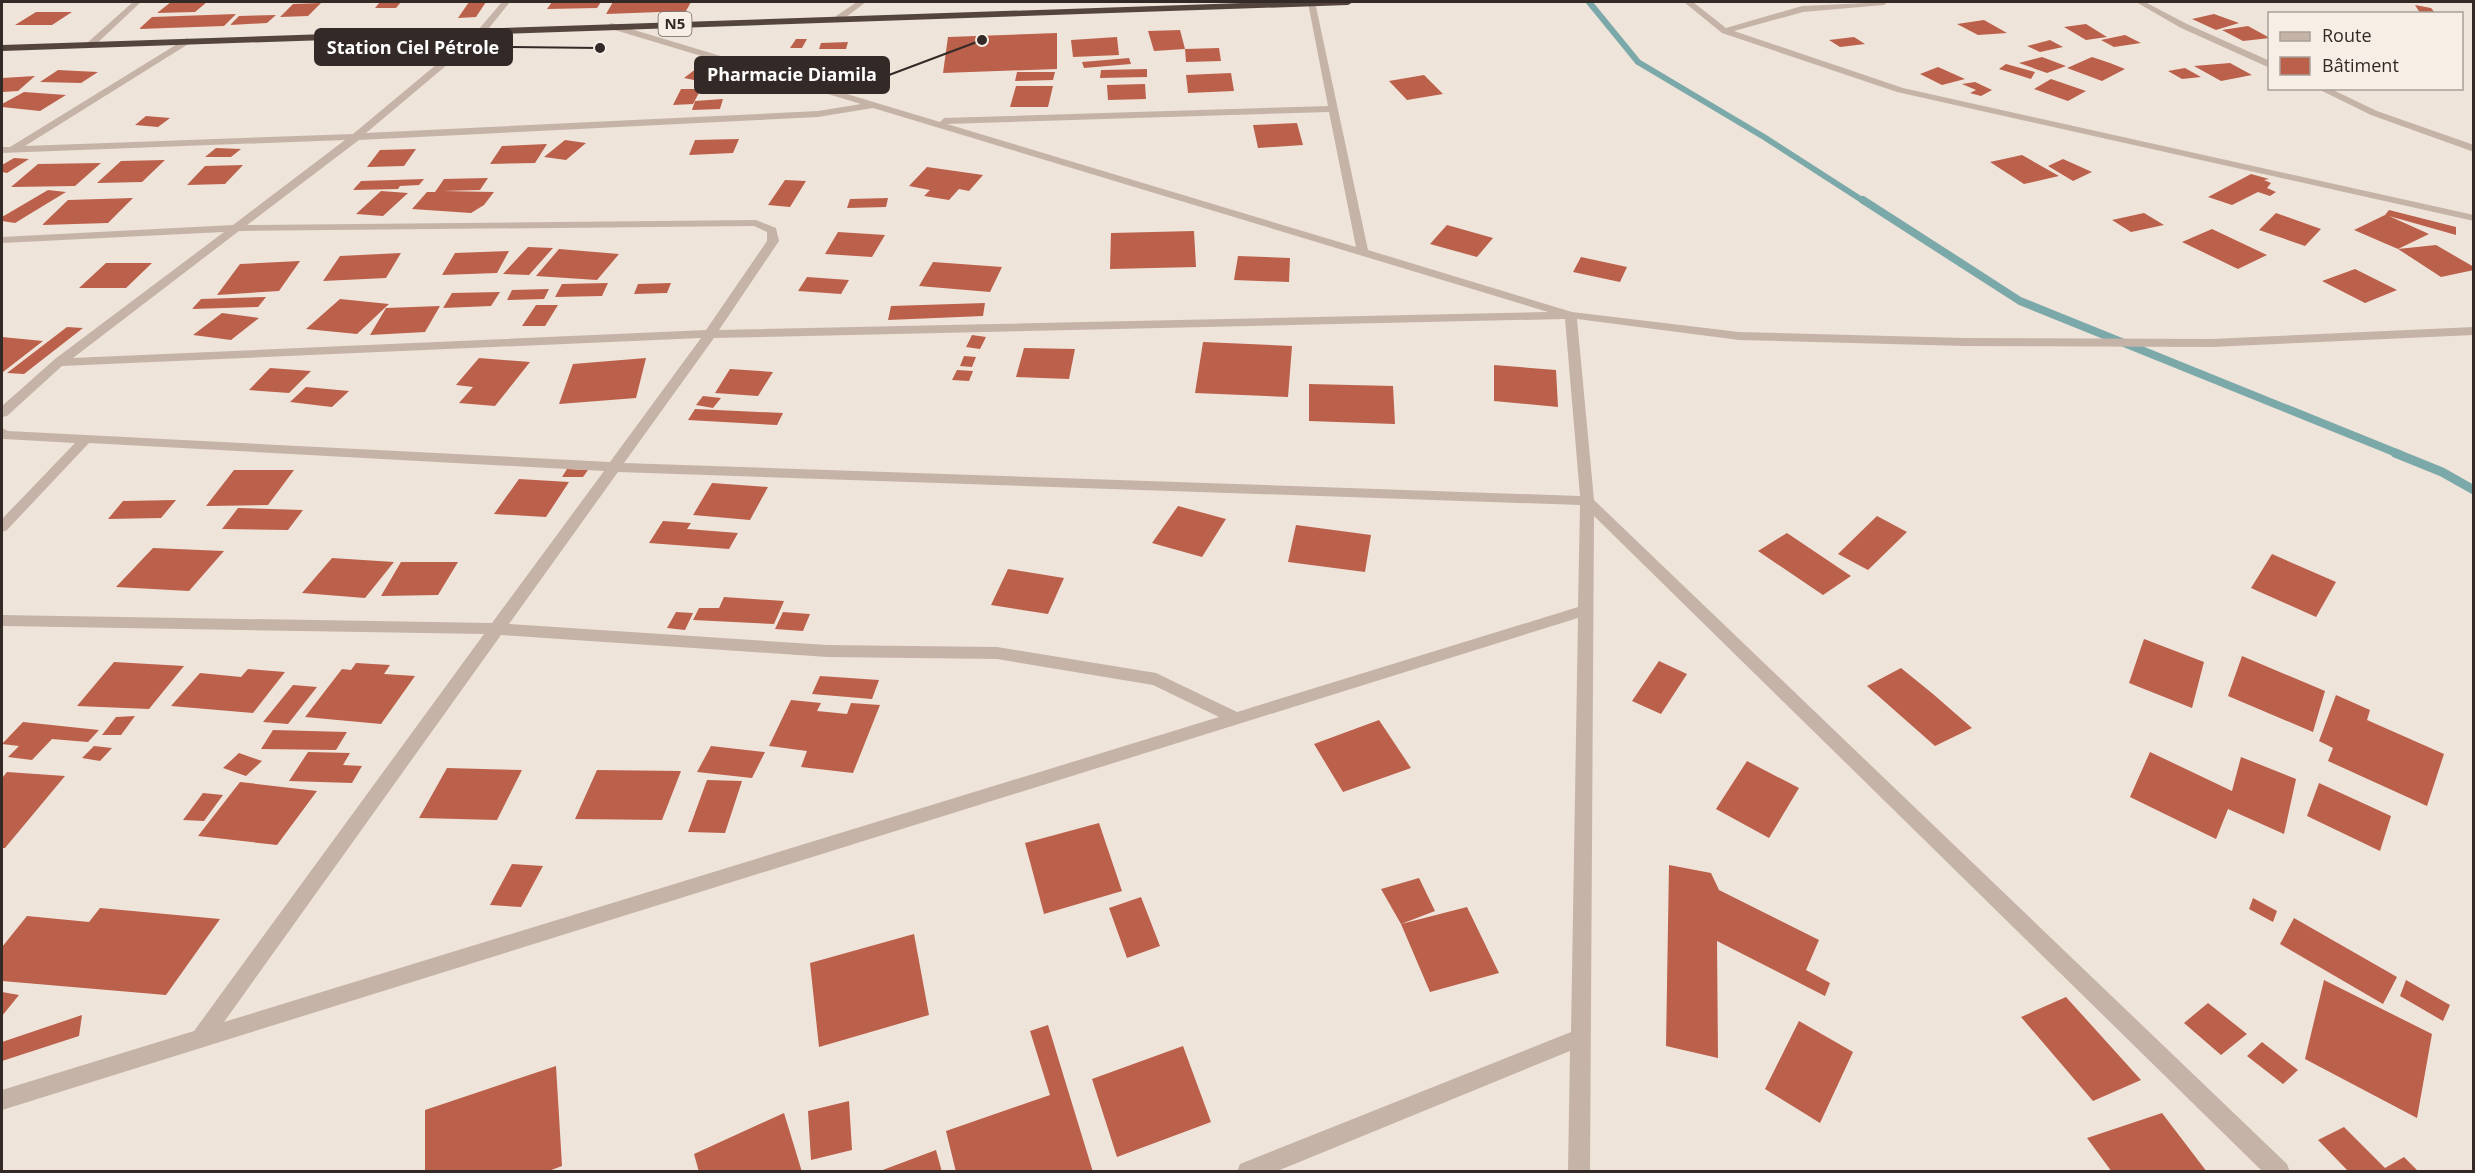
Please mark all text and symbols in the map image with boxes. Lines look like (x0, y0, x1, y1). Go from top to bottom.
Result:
road number: N5 (658, 12, 692, 36)
legend (2268, 12, 2463, 90)
text: Route (2322, 23, 2372, 47)
callout: Station Ciel Pétrole (315, 29, 512, 65)
text: Station Ciel Pétrole (327, 35, 499, 59)
text: Bâtiment (2322, 53, 2399, 77)
callout: Pharmacie Diamila (695, 57, 889, 93)
text: Pharmacie Diamila (707, 62, 877, 86)

